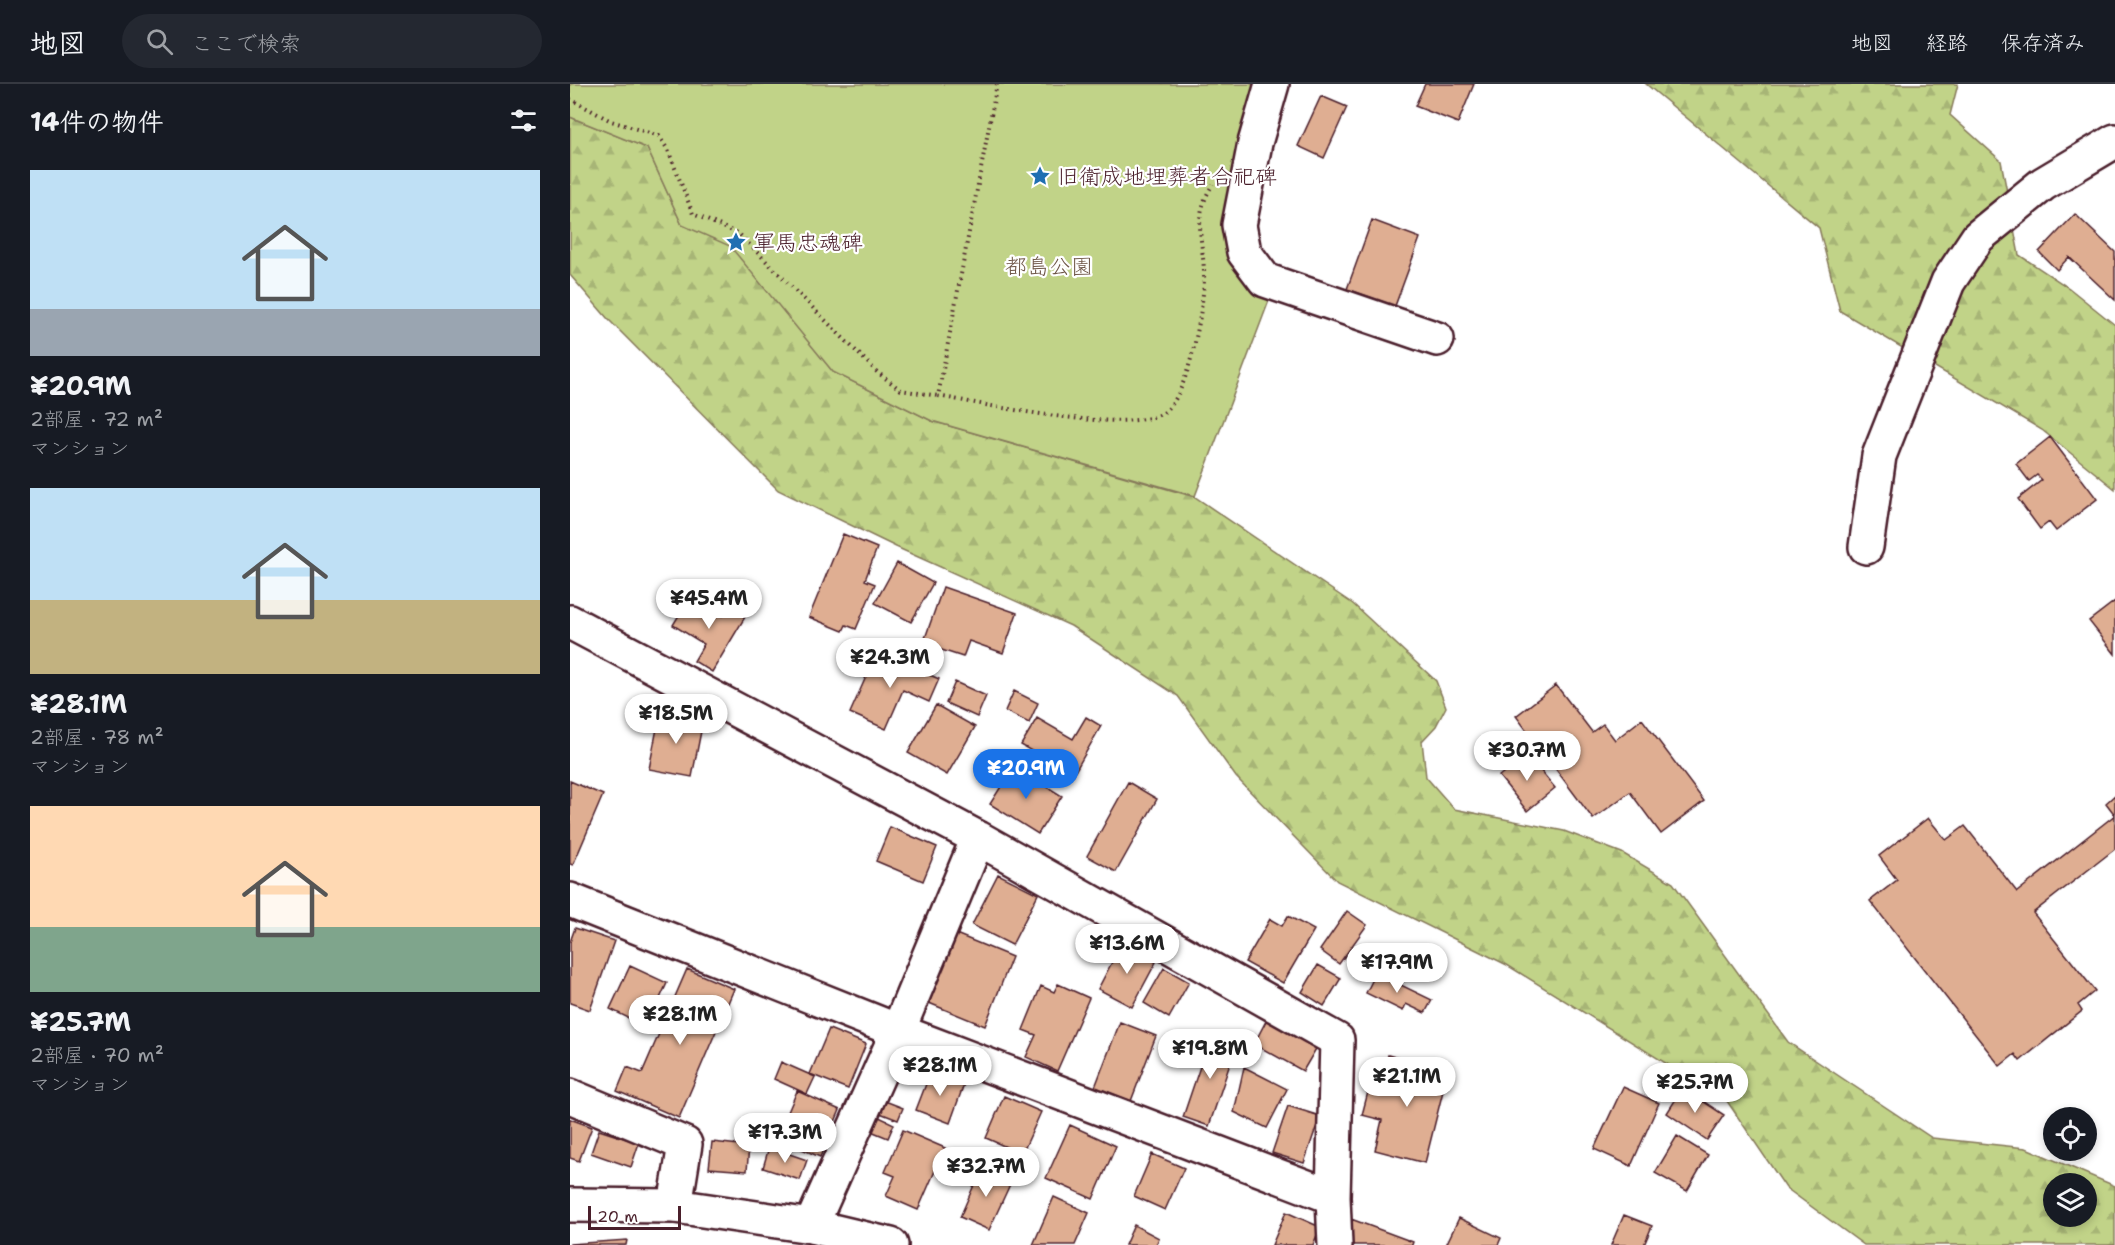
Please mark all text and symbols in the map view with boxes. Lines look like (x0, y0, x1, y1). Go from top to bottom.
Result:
search box (122, 14, 542, 68)
text: 地図 (30, 24, 86, 62)
icon: search (143, 25, 176, 58)
text: ここで検索 (191, 29, 301, 58)
text: 地図 (1851, 29, 1893, 57)
text: 経路 (1926, 29, 1968, 57)
text: 保存済み (2001, 29, 2085, 57)
text: 14件の物件 (30, 104, 164, 139)
icon: filters (507, 104, 540, 137)
place label: 旧衛成地埋葬者合祀碑 (1057, 162, 1277, 191)
place icon: 旧衛成地埋葬者合祀碑 (1028, 164, 1052, 188)
icon: home (231, 209, 339, 317)
place label: 軍馬忠魂碑 (753, 228, 863, 257)
place icon: 軍馬忠魂碑 (724, 230, 748, 254)
park label: 都島公園 (1005, 252, 1093, 281)
text: ¥20.9M (30, 368, 132, 403)
text: 2部屋 · 72 m² (30, 406, 163, 432)
text: マンション (30, 435, 129, 461)
icon: home (231, 527, 339, 635)
pin: ¥45.4M (660, 579, 758, 630)
text: ¥45.4M (670, 585, 748, 611)
pin: ¥24.3M (841, 638, 939, 689)
text: ¥24.3M (850, 644, 930, 670)
text: ¥28.1M (30, 686, 127, 721)
pin: ¥18.5M (627, 694, 725, 745)
text: ¥18.5M (639, 700, 713, 726)
text: 2部屋 · 78 m² (30, 724, 164, 750)
pin: ¥30.7M (1478, 731, 1576, 782)
text: ¥30.7M (1488, 737, 1566, 763)
pin: ¥20.9M (977, 749, 1075, 800)
text: マンション (30, 753, 129, 779)
text: ¥20.9M (987, 755, 1065, 781)
icon: home (231, 845, 339, 953)
pin: ¥13.6M (1078, 924, 1176, 975)
text: ¥13.6M (1089, 930, 1165, 956)
pin: ¥17.9M (1348, 943, 1446, 994)
text: ¥17.9M (1361, 949, 1433, 975)
pin: ¥28.1M (631, 995, 729, 1046)
text: ¥28.1M (643, 1001, 717, 1027)
text: ¥25.7M (30, 1004, 131, 1039)
pin: ¥19.8M (1161, 1029, 1259, 1080)
text: ¥19.8M (1172, 1035, 1248, 1061)
text: 2部屋 · 70 m² (30, 1042, 164, 1068)
pin: ¥28.1M (891, 1046, 989, 1097)
text: ¥28.1M (903, 1052, 977, 1078)
pin: ¥21.1M (1358, 1057, 1456, 1108)
text: ¥21.1M (1373, 1063, 1441, 1089)
pin: ¥25.7M (1646, 1063, 1744, 1114)
text: ¥25.7M (1656, 1069, 1734, 1095)
text: マンション (30, 1071, 129, 1097)
map controls (2043, 1107, 2097, 1227)
button: locate (2043, 1107, 2097, 1161)
pin: ¥17.3M (736, 1113, 834, 1164)
text: ¥17.3M (748, 1119, 822, 1145)
pin: ¥32.7M (937, 1147, 1035, 1198)
text: ¥32.7M (946, 1153, 1026, 1179)
button: layers (2043, 1173, 2097, 1227)
scale bar (588, 1203, 681, 1230)
text: 20 m (597, 1206, 638, 1227)

